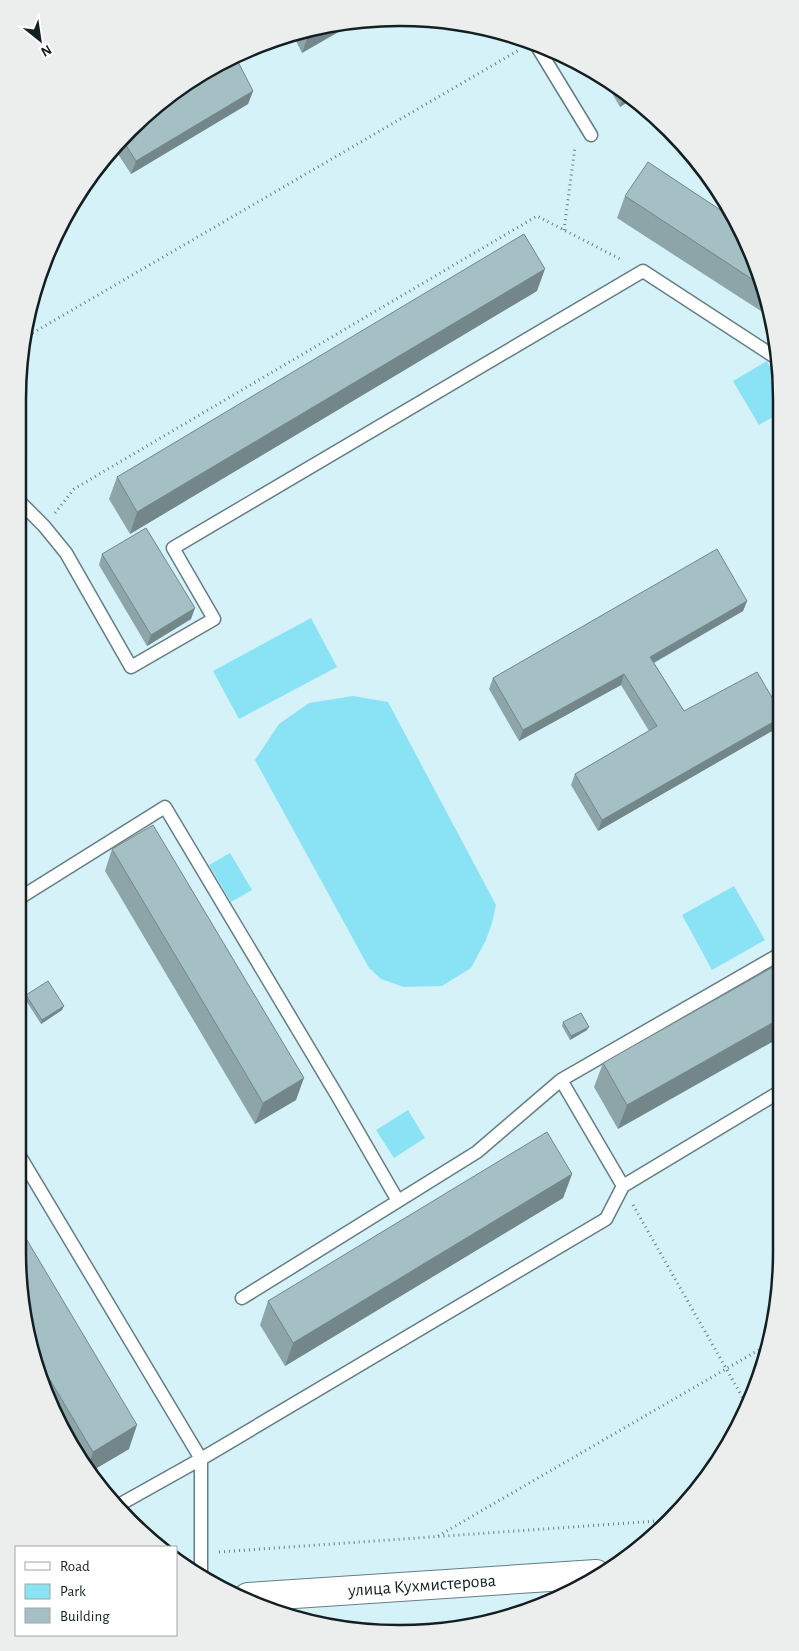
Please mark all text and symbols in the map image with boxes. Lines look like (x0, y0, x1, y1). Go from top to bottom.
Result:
north arrow (15, 15, 65, 65)
text: N (38, 42, 54, 59)
legend (15, 1546, 178, 1636)
text: Road (60, 1559, 90, 1574)
street label: улица Кухмистерова (347, 1572, 496, 1600)
text: Park (60, 1584, 86, 1599)
text: Building (60, 1609, 110, 1624)

